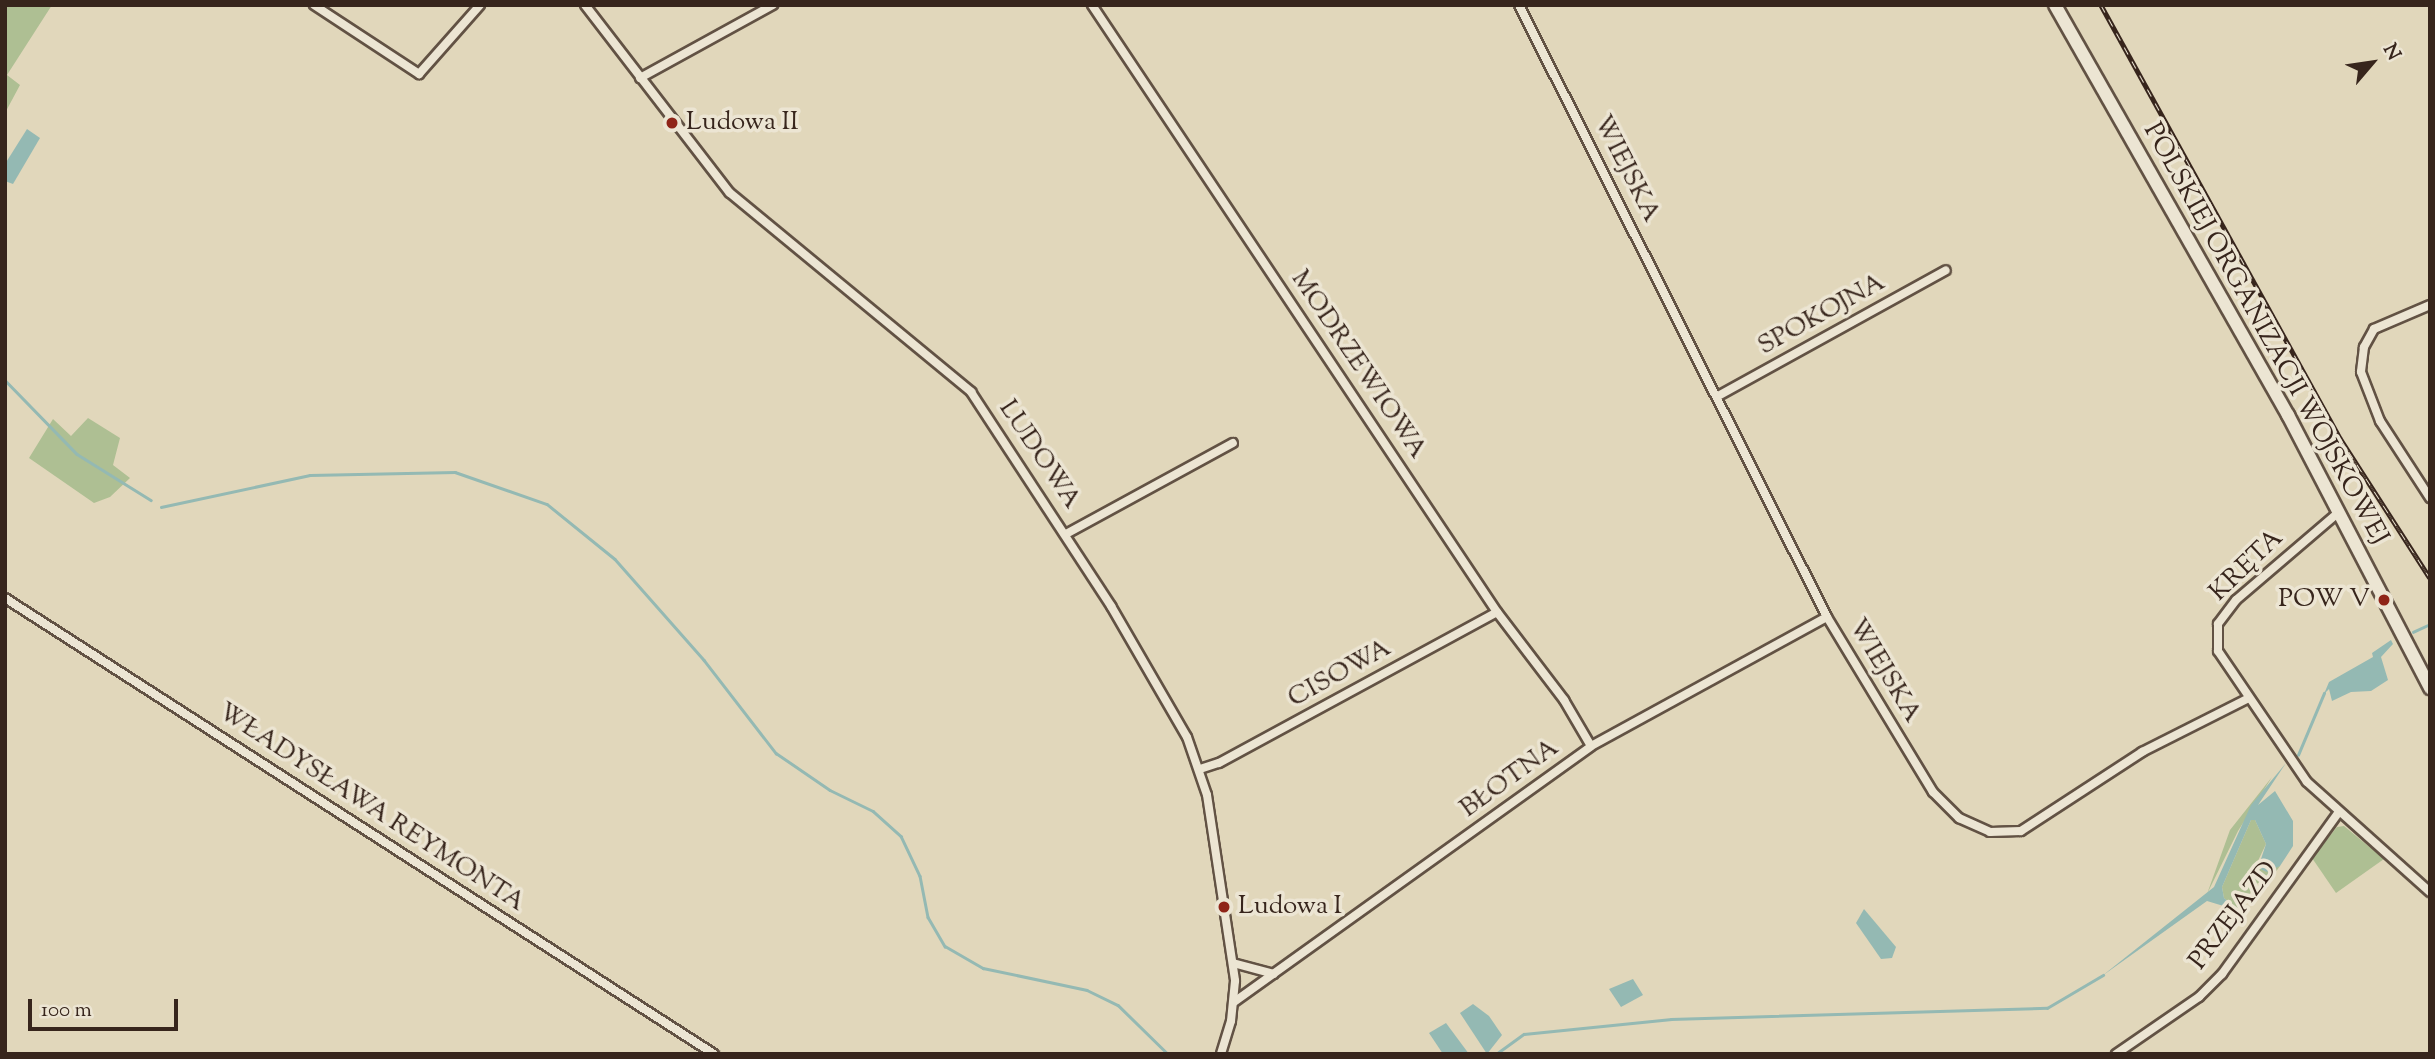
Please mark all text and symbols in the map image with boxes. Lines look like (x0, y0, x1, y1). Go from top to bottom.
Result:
north arrow (2337, 28, 2407, 98)
text: N (2375, 39, 2406, 66)
place label: Ludowa II (686, 107, 799, 139)
street label: WIEJSKA (1586, 110, 1666, 228)
marker: Ludowa II (664, 115, 680, 131)
street label: POLSKIEJ ORGANIZACJI WOJSKOWEJ (2136, 118, 2394, 550)
street label: MODRZEWIOWA (1283, 265, 1433, 465)
street label: SPOKOJNA (1753, 267, 1891, 363)
street label: LUDOWA (991, 395, 1087, 515)
street label: KRĘTA (2204, 523, 2290, 609)
place label: POW V (2278, 584, 2370, 616)
marker: POW V (2376, 592, 2392, 608)
street label: WIEJSKA (1841, 613, 1927, 729)
street label: CISOWA (1283, 633, 1397, 715)
street label: WŁADYSŁAWA REYMONTA (212, 697, 530, 919)
street label: BŁOTNA (1455, 733, 1565, 825)
street label: PRZEJAZD (2183, 856, 2285, 976)
place label: Ludowa I (1238, 891, 1342, 923)
marker: Ludowa I (1216, 899, 1232, 915)
scale bar (32, 986, 182, 1030)
text: 100 m (41, 996, 92, 1026)

